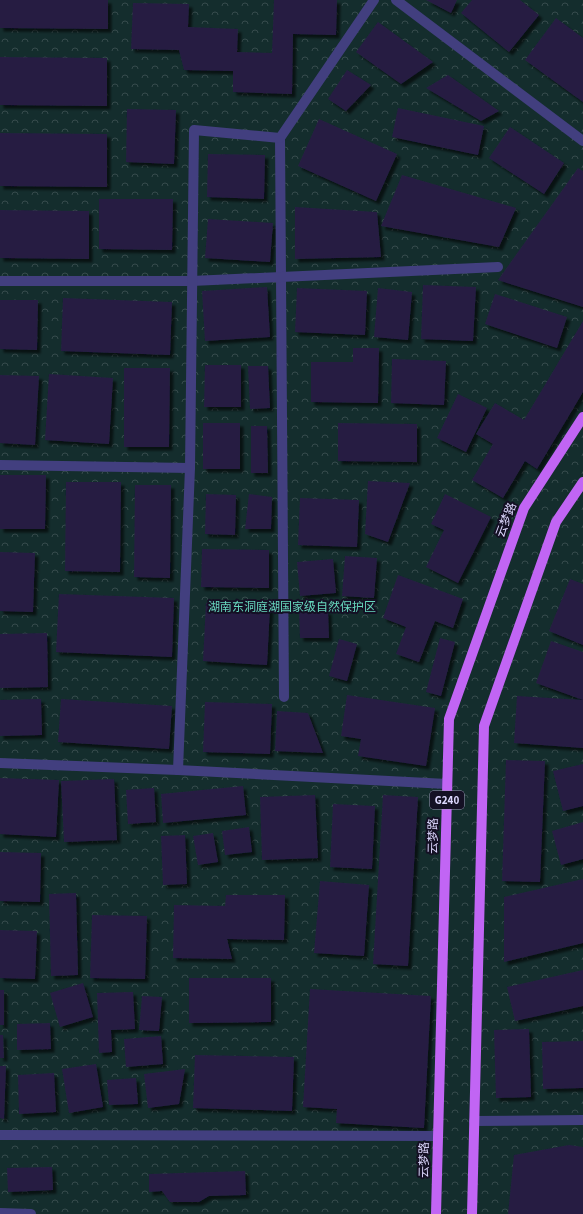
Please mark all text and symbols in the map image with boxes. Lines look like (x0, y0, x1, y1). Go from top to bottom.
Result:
street label: 云梦路 (492, 500, 521, 540)
park label: 湖南东洞庭湖国家级自然保护区 (208, 599, 376, 616)
road number: G240 (430, 791, 464, 809)
street label: 云梦路 (425, 818, 442, 854)
street label: 云梦路 (416, 1142, 433, 1178)

